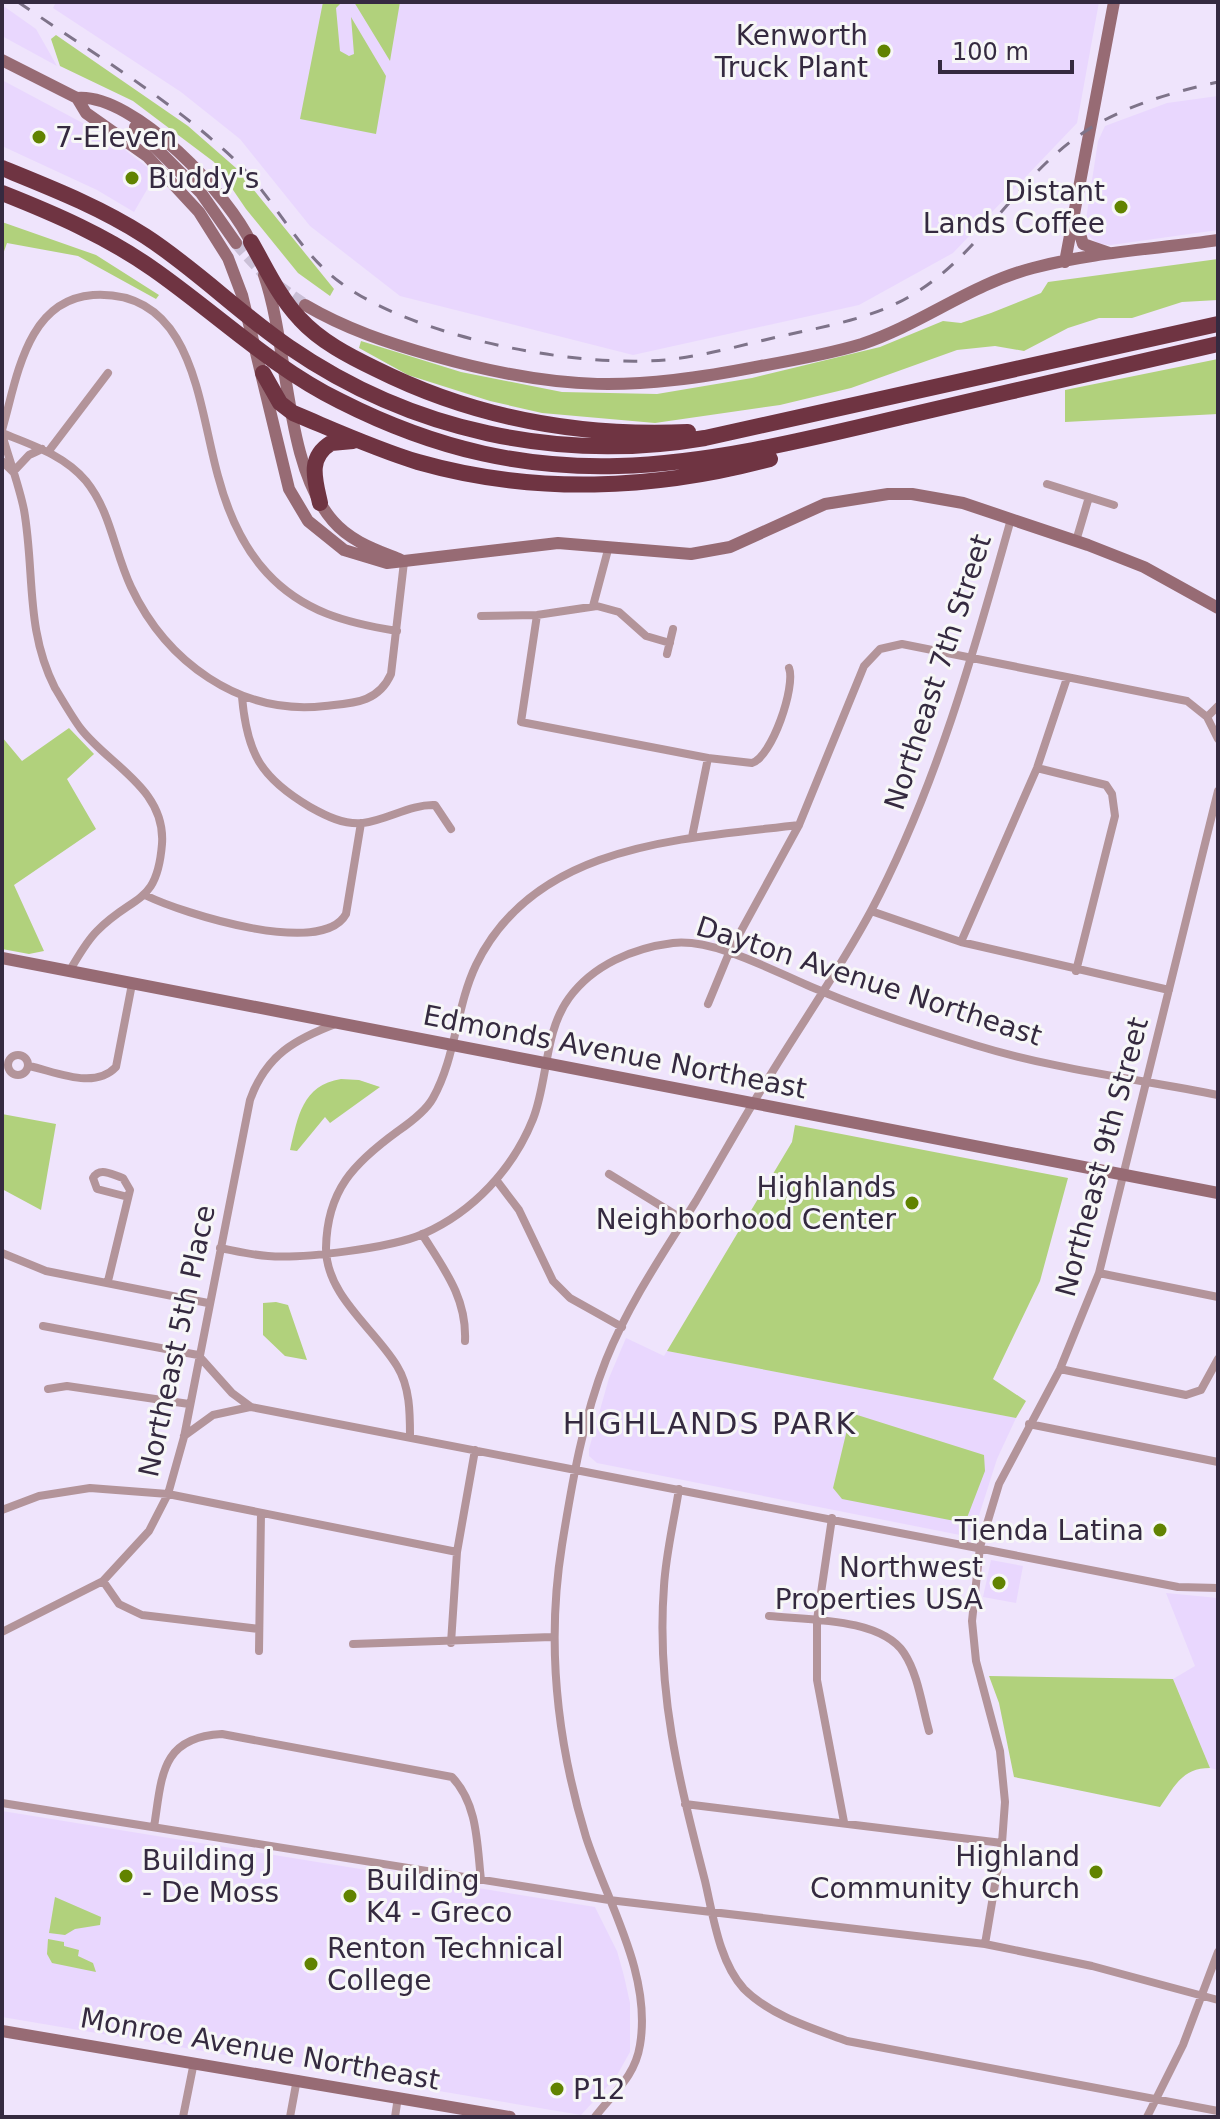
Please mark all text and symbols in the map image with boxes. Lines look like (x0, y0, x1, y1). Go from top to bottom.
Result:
place label: Kenworth Truck Plant (714, 19, 868, 84)
scale bar (940, 24, 1072, 74)
text: 100 m (952, 38, 1029, 66)
marker: Kenworth Truck Plant (875, 42, 893, 60)
place label: 7-Eleven (55, 121, 177, 154)
marker: 7-Eleven (30, 128, 48, 146)
place label: Buddy's (148, 162, 259, 195)
marker: Buddy's (123, 169, 141, 187)
place label: Distant Lands Coffee (923, 175, 1105, 240)
marker: Distant Lands Coffee (1112, 198, 1130, 216)
street label: Northeast 7th Street (878, 530, 998, 814)
street label: Dayton Avenue Northeast (692, 909, 1046, 1053)
street label: Edmonds Avenue Northeast (420, 999, 810, 1105)
street label: Northeast 9th Street (1049, 1014, 1155, 1300)
place label: Highlands Neighborhood Center (596, 1171, 896, 1236)
marker: Highlands Neighborhood Center (903, 1194, 921, 1212)
street label: Northeast 5th Place (132, 1202, 222, 1480)
district label: HIGHLANDS PARK (563, 1406, 857, 1441)
place label: Tienda Latina (954, 1514, 1144, 1547)
marker: Tienda Latina (1151, 1521, 1169, 1539)
place label: Northwest Properties USA (775, 1551, 983, 1616)
marker: Northwest Properties USA (990, 1574, 1008, 1592)
place label: Highland Community Church (810, 1840, 1080, 1905)
place label: Building J - De Moss (142, 1844, 279, 1909)
marker: Highland Community Church (1087, 1863, 1105, 1881)
place label: Building K4 - Greco (366, 1864, 512, 1929)
marker: Building J - De Moss (117, 1867, 135, 1885)
marker: Building K4 - Greco (341, 1887, 359, 1905)
place label: Renton Technical College (327, 1932, 564, 1997)
marker: Renton Technical College (302, 1955, 320, 1973)
street label: Monroe Avenue Northeast (78, 2001, 442, 2097)
place label: P12 (573, 2073, 626, 2106)
marker: P12 (548, 2080, 566, 2098)

